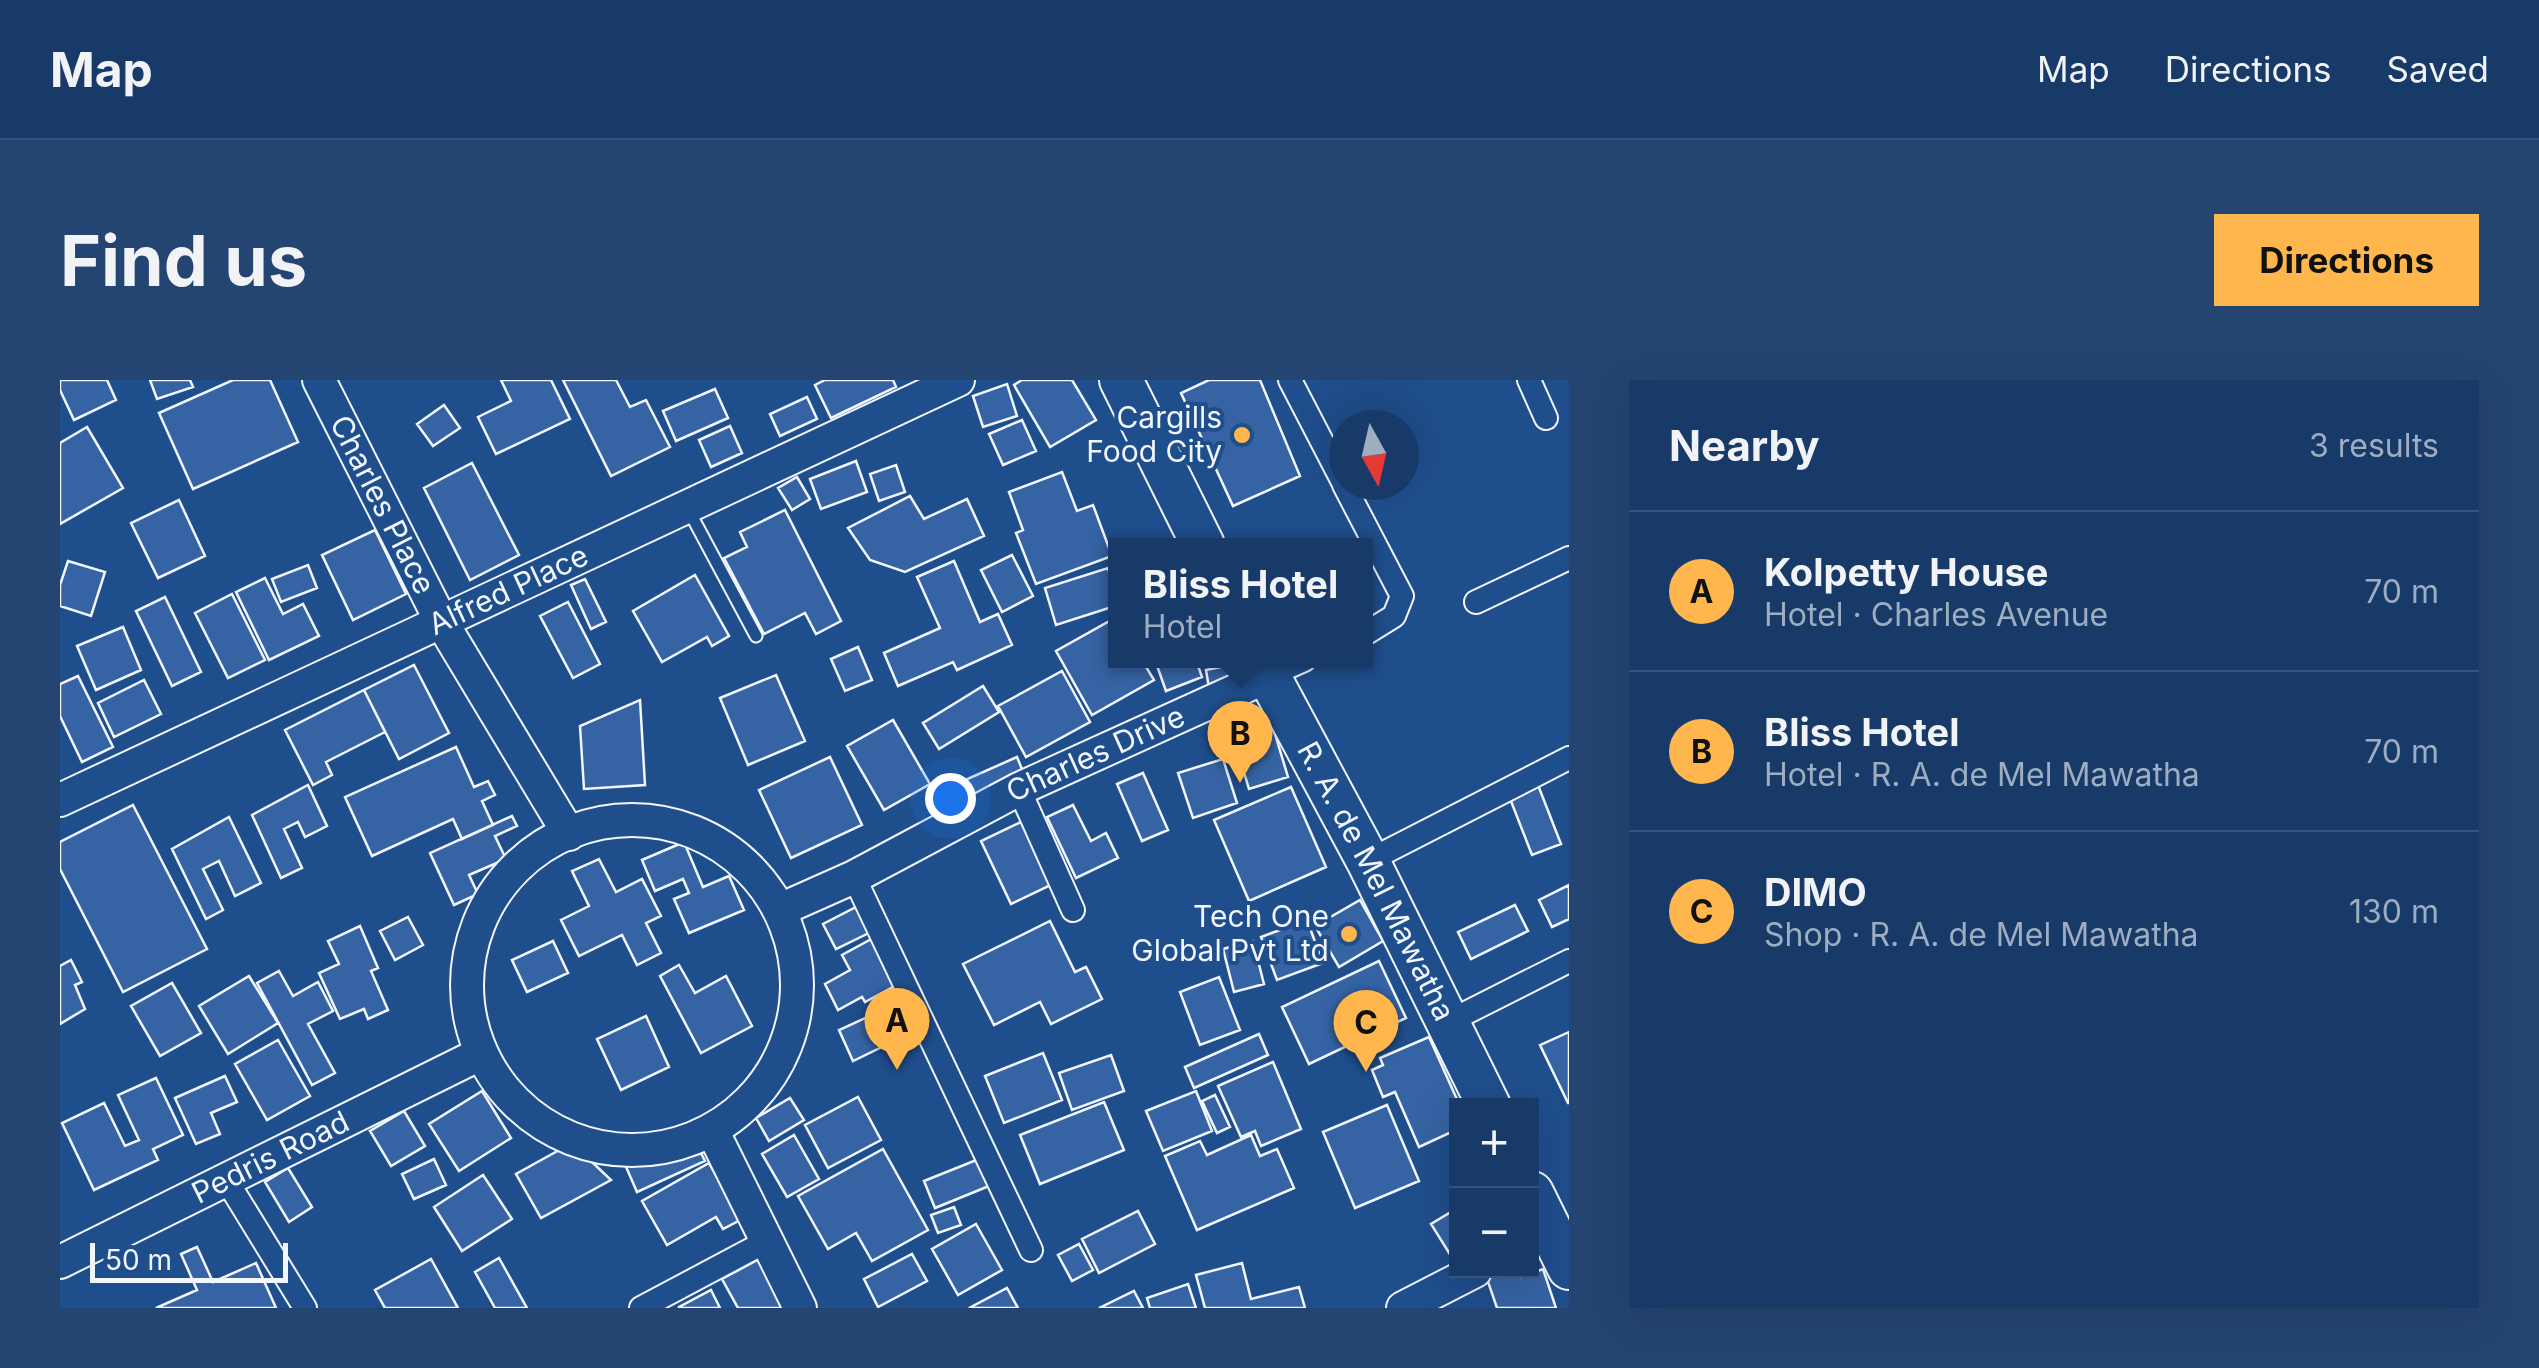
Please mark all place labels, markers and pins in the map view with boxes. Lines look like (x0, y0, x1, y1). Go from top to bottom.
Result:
place label: Cargills Food City (1086, 399, 1222, 469)
marker: Cargills Food City (1231, 424, 1253, 446)
pin: B (1208, 700, 1272, 783)
place label: Tech One Global Pvt Ltd (1131, 898, 1329, 968)
marker: Tech One Global Pvt Ltd (1338, 923, 1360, 945)
pin: A (864, 988, 930, 1070)
pin: C (1334, 990, 1398, 1072)

